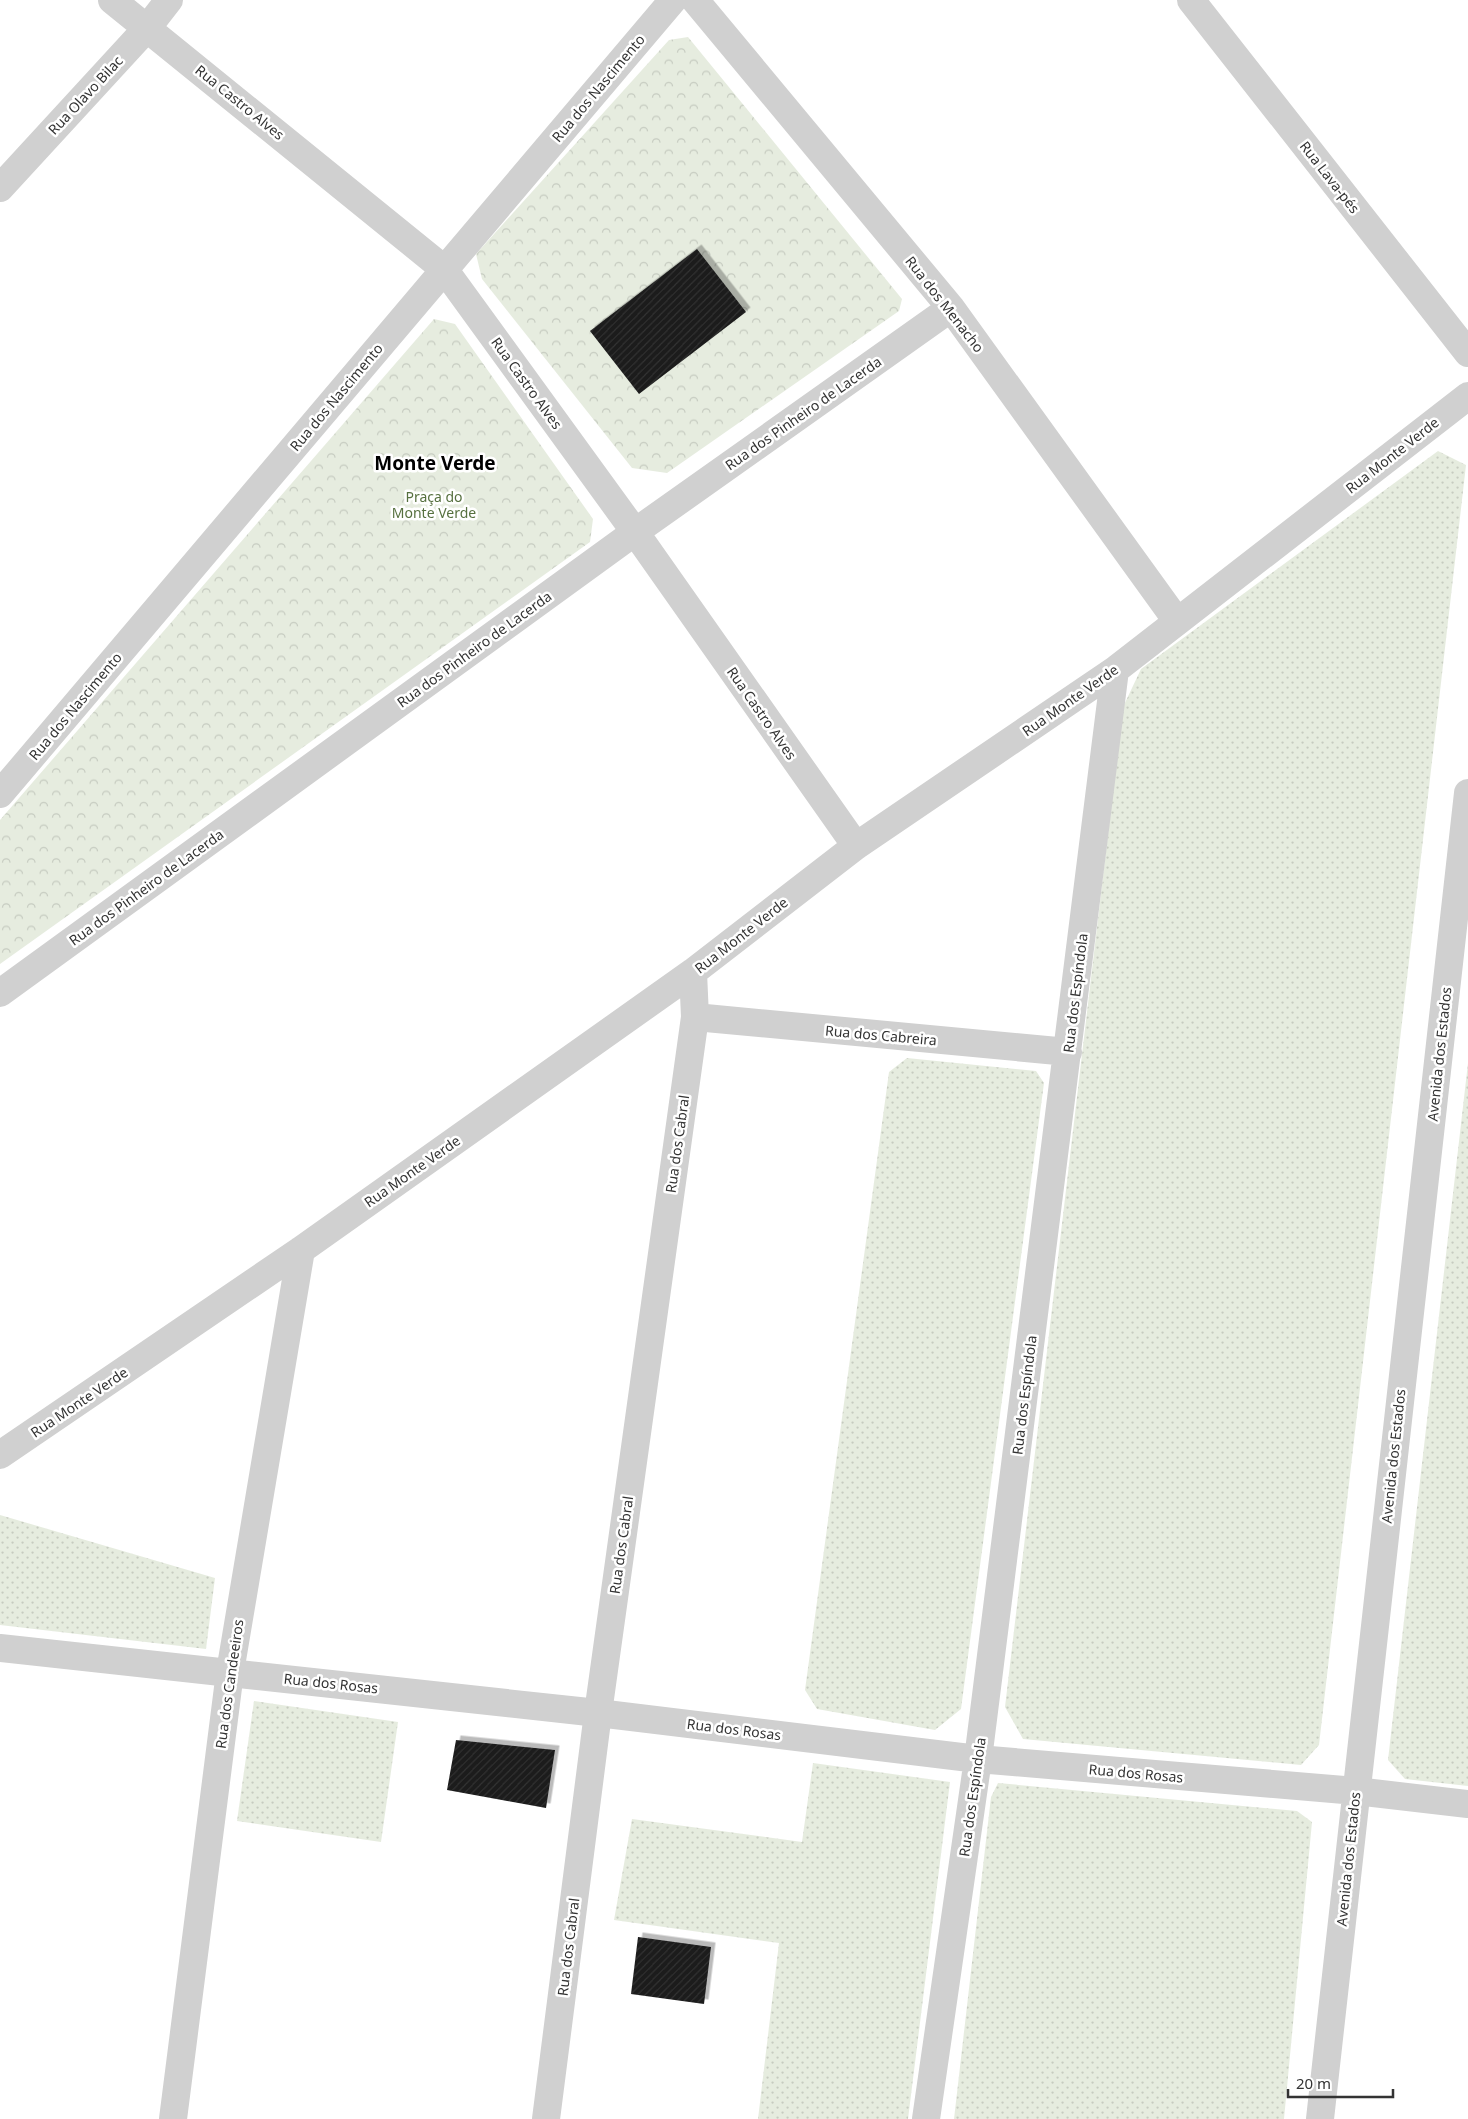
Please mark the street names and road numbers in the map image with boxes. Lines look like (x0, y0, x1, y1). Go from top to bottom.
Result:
street label: Rua dos Nascimento (547, 30, 649, 146)
street label: Rua Olavo Bilac (43, 51, 127, 139)
street label: Rua Castro Alves (192, 60, 289, 144)
street label: Rua Lava-pés (1296, 137, 1364, 217)
street label: Rua dos Menacho (901, 252, 989, 356)
street label: Rua Castro Alves (487, 333, 567, 433)
street label: Rua dos Nascimento (285, 339, 387, 455)
street label: Rua dos Pinheiro de Lacerda (721, 352, 885, 474)
street label: Rua Monte Verde (1342, 413, 1443, 497)
street label: Rua dos Pinheiro de Lacerda (393, 586, 555, 712)
street label: Rua dos Nascimento (24, 648, 126, 764)
street label: Rua Monte Verde (1018, 660, 1122, 740)
street label: Rua Castro Alves (723, 663, 801, 763)
street label: Rua dos Pinheiro de Lacerda (65, 824, 227, 950)
street label: Rua Monte Verde (691, 893, 792, 977)
street label: Rua dos Espíndola (1058, 932, 1092, 1054)
street label: Avenida dos Estados (1422, 986, 1456, 1122)
street label: Rua dos Cabreira (824, 1021, 938, 1049)
street label: Rua dos Cabral (661, 1094, 693, 1194)
street label: Rua Monte Verde (360, 1131, 464, 1211)
street label: Rua dos Espíndola (1007, 1334, 1041, 1456)
street label: Rua Monte Verde (27, 1362, 131, 1442)
street label: Avenida dos Estados (1376, 1388, 1410, 1524)
street label: Rua dos Cabral (605, 1495, 637, 1595)
street label: Rua dos Candeeiros (211, 1618, 248, 1750)
street label: Rua dos Rosas (283, 1669, 379, 1697)
street label: Rua dos Rosas (686, 1714, 782, 1744)
street label: Rua dos Espíndola (954, 1736, 990, 1858)
street label: Rua dos Rosas (1088, 1759, 1184, 1787)
street label: Avenida dos Estados (1331, 1791, 1365, 1927)
street label: Rua dos Cabral (553, 1897, 583, 1997)

